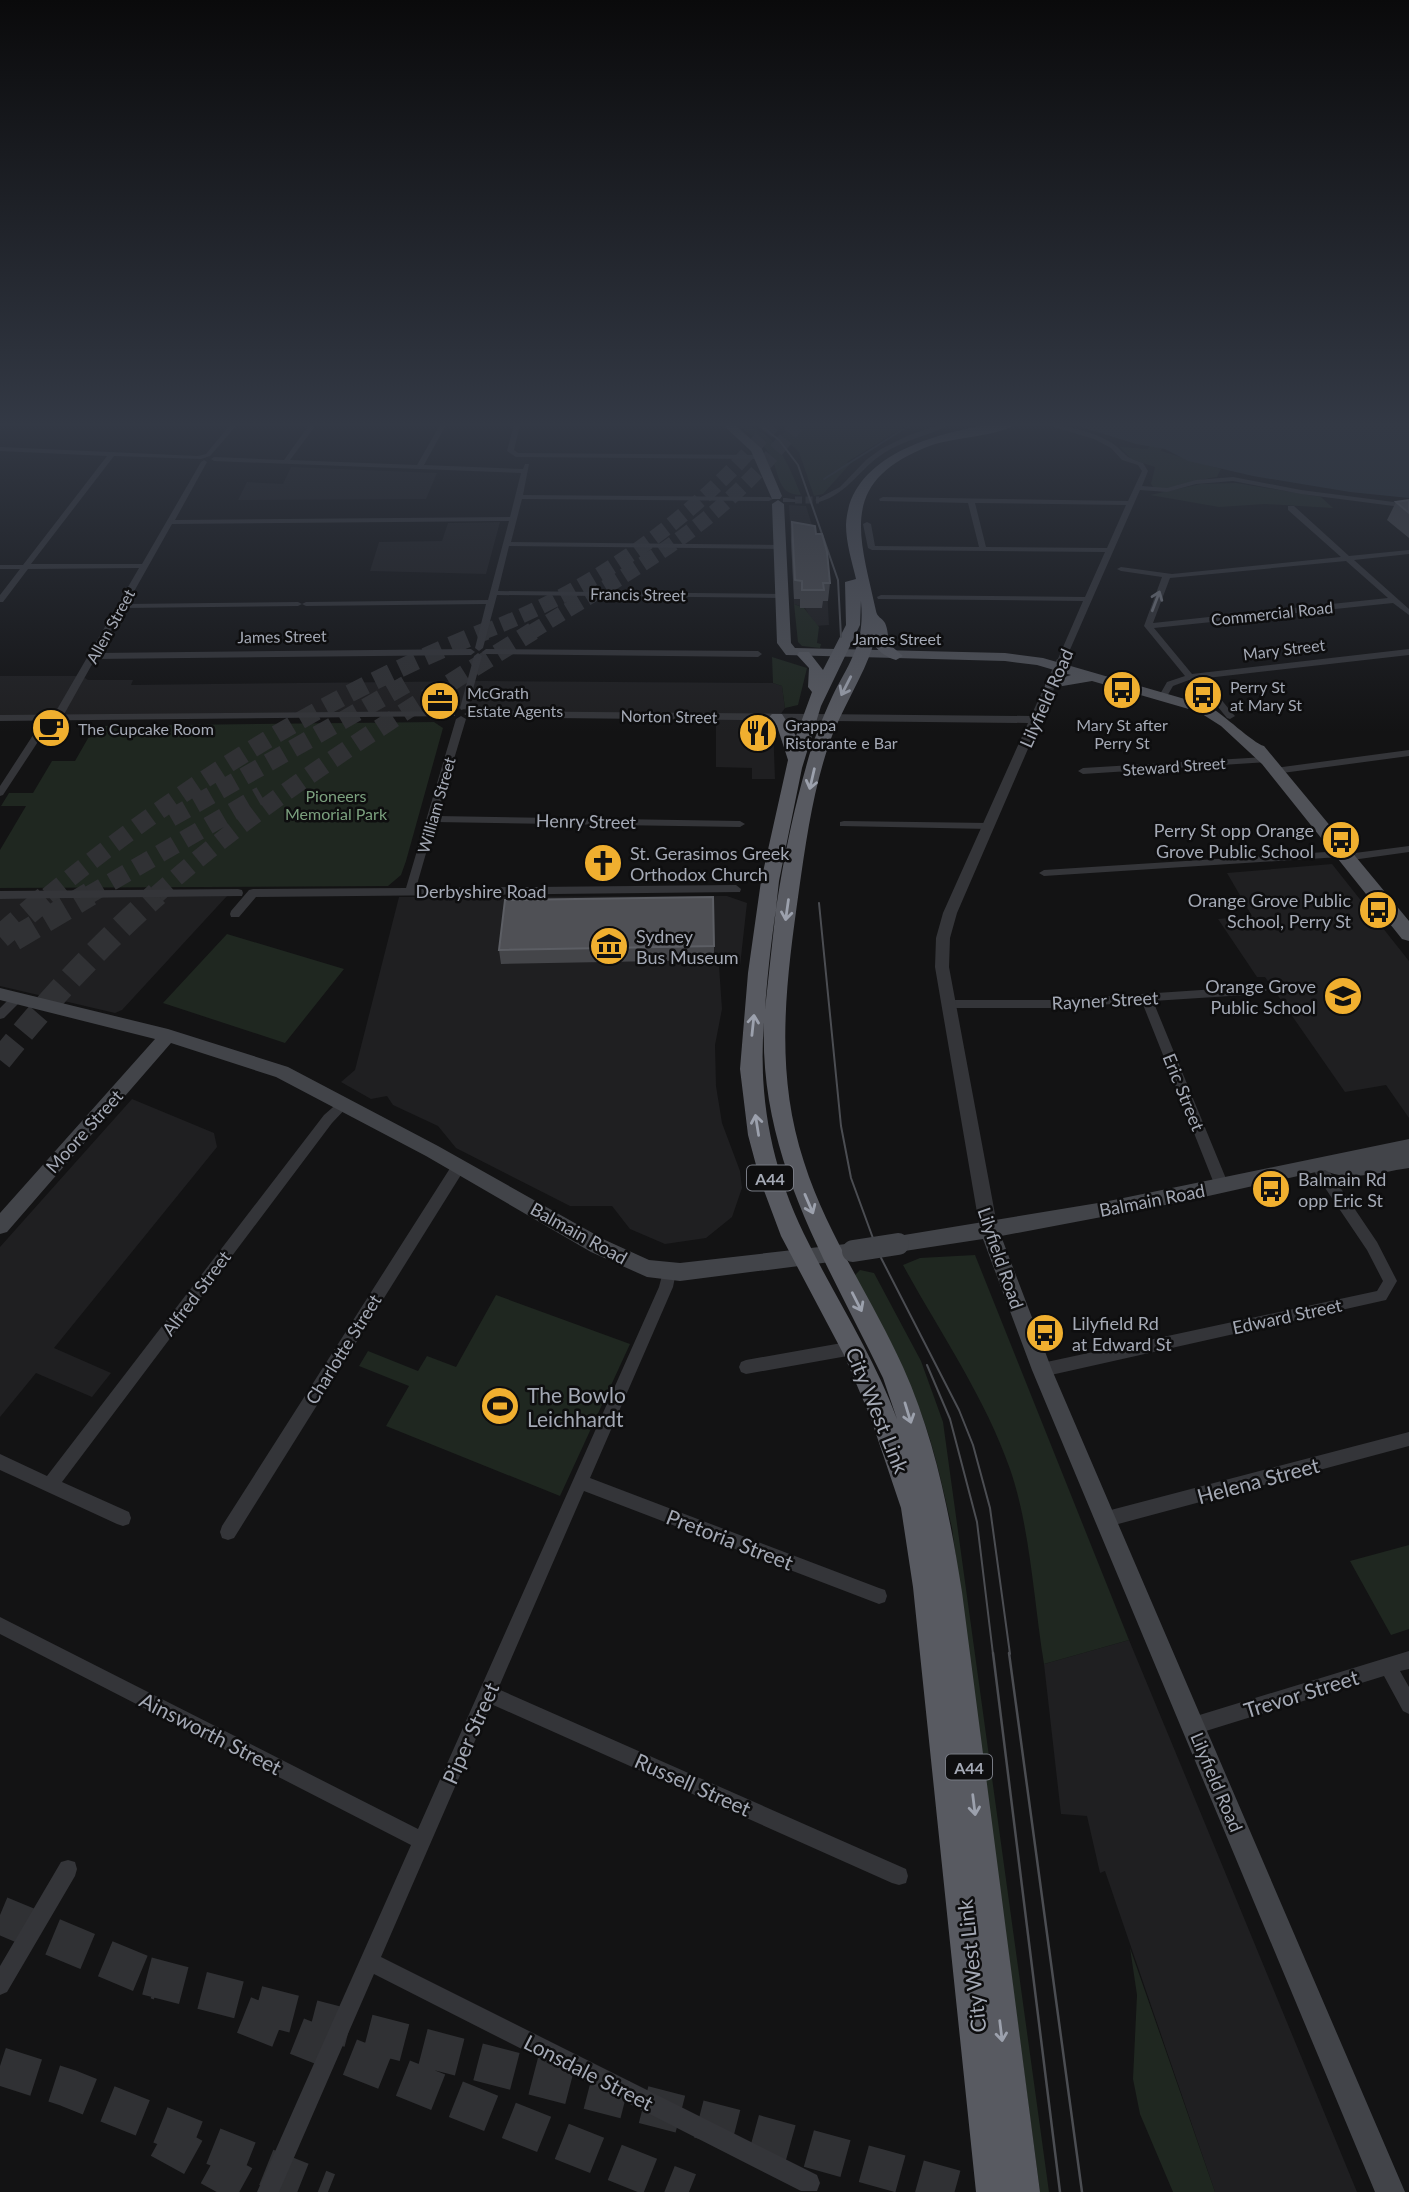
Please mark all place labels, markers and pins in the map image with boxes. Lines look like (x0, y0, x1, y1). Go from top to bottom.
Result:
bus stop icon: Mary St after Perry St (1101, 669, 1143, 711)
bus stop icon: Perry St at Mary St (1182, 674, 1224, 716)
place label: Perry St at Mary St (1230, 677, 1302, 714)
office icon: McGrath Estate Agents (419, 680, 461, 722)
place label: McGrath Estate Agents (467, 683, 563, 720)
cafe icon: The Cupcake Room (30, 707, 72, 749)
restaurant icon: Grappa Ristorante e Bar (737, 712, 779, 754)
place label: Grappa Ristorante e Bar (785, 715, 898, 752)
place label: Mary St after Perry St (1076, 715, 1168, 752)
place label: The Cupcake Room (78, 719, 214, 738)
place label: Perry St opp Orange Grove Public School (1154, 819, 1314, 862)
bus stop icon: Perry St opp Orange Grove Public School (1320, 819, 1362, 861)
church icon: St. Gerasimos Greek Orthodox Church (582, 842, 624, 884)
place label: St. Gerasimos Greek Orthodox Church (630, 842, 790, 885)
place label: Orange Grove Public School, Perry St (1188, 889, 1352, 932)
bus stop icon: Orange Grove Public School, Perry St (1357, 889, 1399, 931)
museum icon: Sydney Bus Museum (588, 925, 630, 967)
place label: Sydney Bus Museum (636, 925, 739, 968)
place label: Orange Grove Public School (1205, 975, 1316, 1018)
school or university icon: Orange Grove Public School (1322, 975, 1364, 1017)
bus stop icon: Balmain Rd opp Eric St (1250, 1168, 1292, 1210)
place label: Balmain Rd opp Eric St (1298, 1168, 1386, 1211)
bus stop icon: Lilyfield Rd at Edward St (1024, 1312, 1066, 1354)
place label: Lilyfield Rd at Edward St (1072, 1312, 1172, 1355)
place label: The Bowlo Leichhardt (527, 1382, 626, 1431)
sports icon: The Bowlo Leichhardt (479, 1385, 521, 1427)

